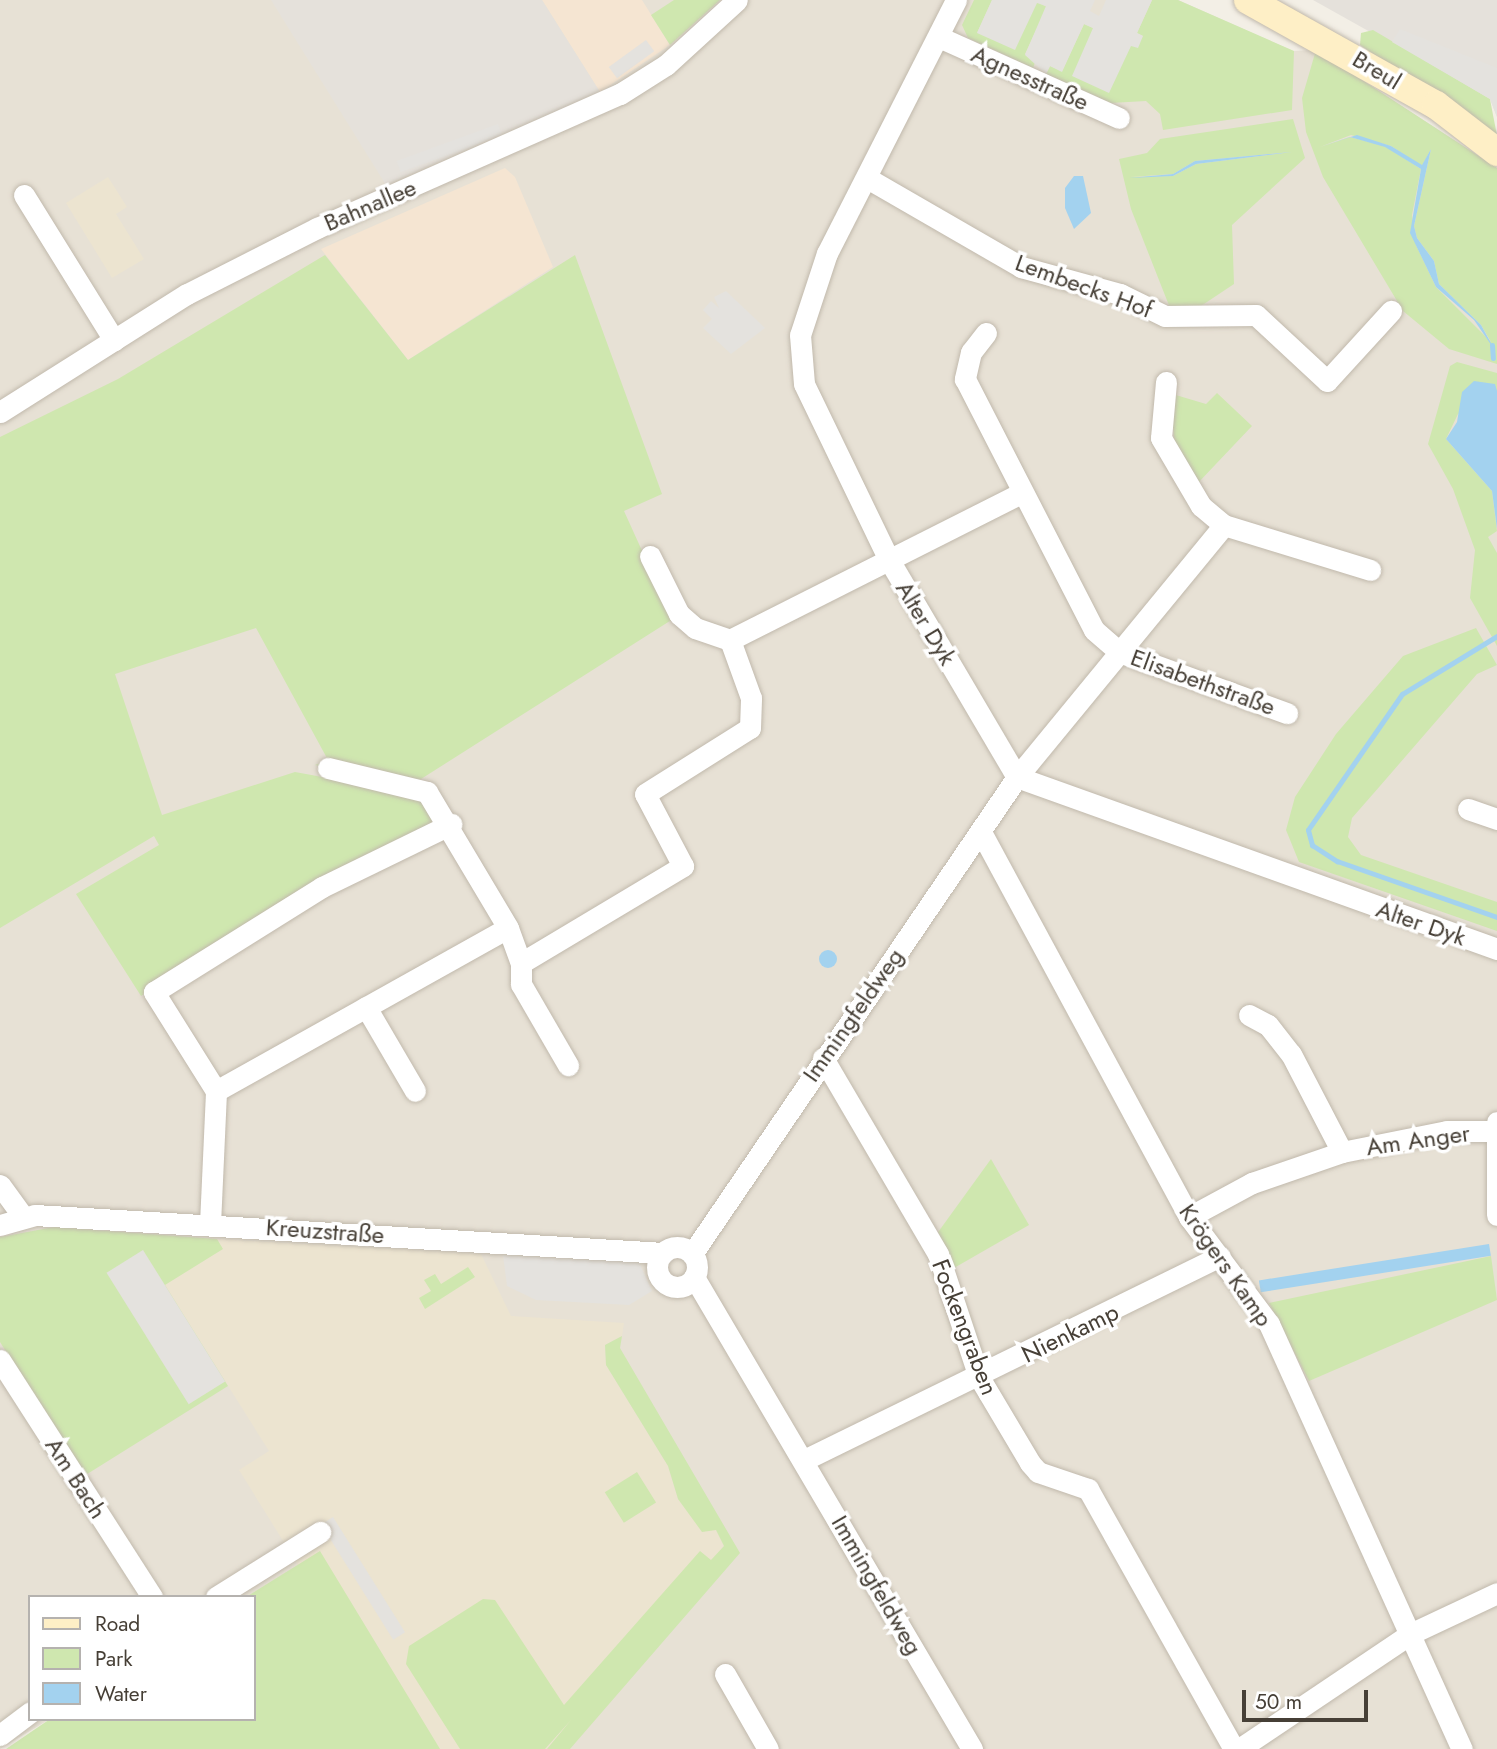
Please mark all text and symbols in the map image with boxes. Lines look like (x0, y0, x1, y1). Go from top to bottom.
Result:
street label: Agnesstraße (967, 39, 1093, 117)
street label: Breul (1347, 44, 1407, 96)
street label: Bahnallee (320, 173, 420, 237)
street label: Lembecks Hof (1011, 248, 1157, 324)
street label: Alter Dyk (890, 576, 962, 670)
street label: Elisabethstraße (1127, 643, 1279, 721)
street label: Alter Dyk (1372, 894, 1470, 952)
street label: Immingfeldweg (796, 943, 910, 1087)
street label: Am Anger (1364, 1118, 1472, 1162)
street label: Krögers Kamp (1173, 1198, 1279, 1332)
street label: Kreuzstraße (265, 1212, 385, 1250)
street label: Fockengraben (926, 1255, 1004, 1399)
street label: Nienkamp (1017, 1297, 1123, 1369)
street label: Am Bach (39, 1432, 113, 1524)
street label: Immingfeldweg (825, 1510, 929, 1660)
legend (28, 1595, 256, 1721)
text: Road (95, 1609, 140, 1639)
text: Park (95, 1644, 132, 1674)
scale bar (1245, 1676, 1371, 1720)
text: Water (95, 1679, 147, 1709)
text: 50 m (1255, 1687, 1302, 1717)

